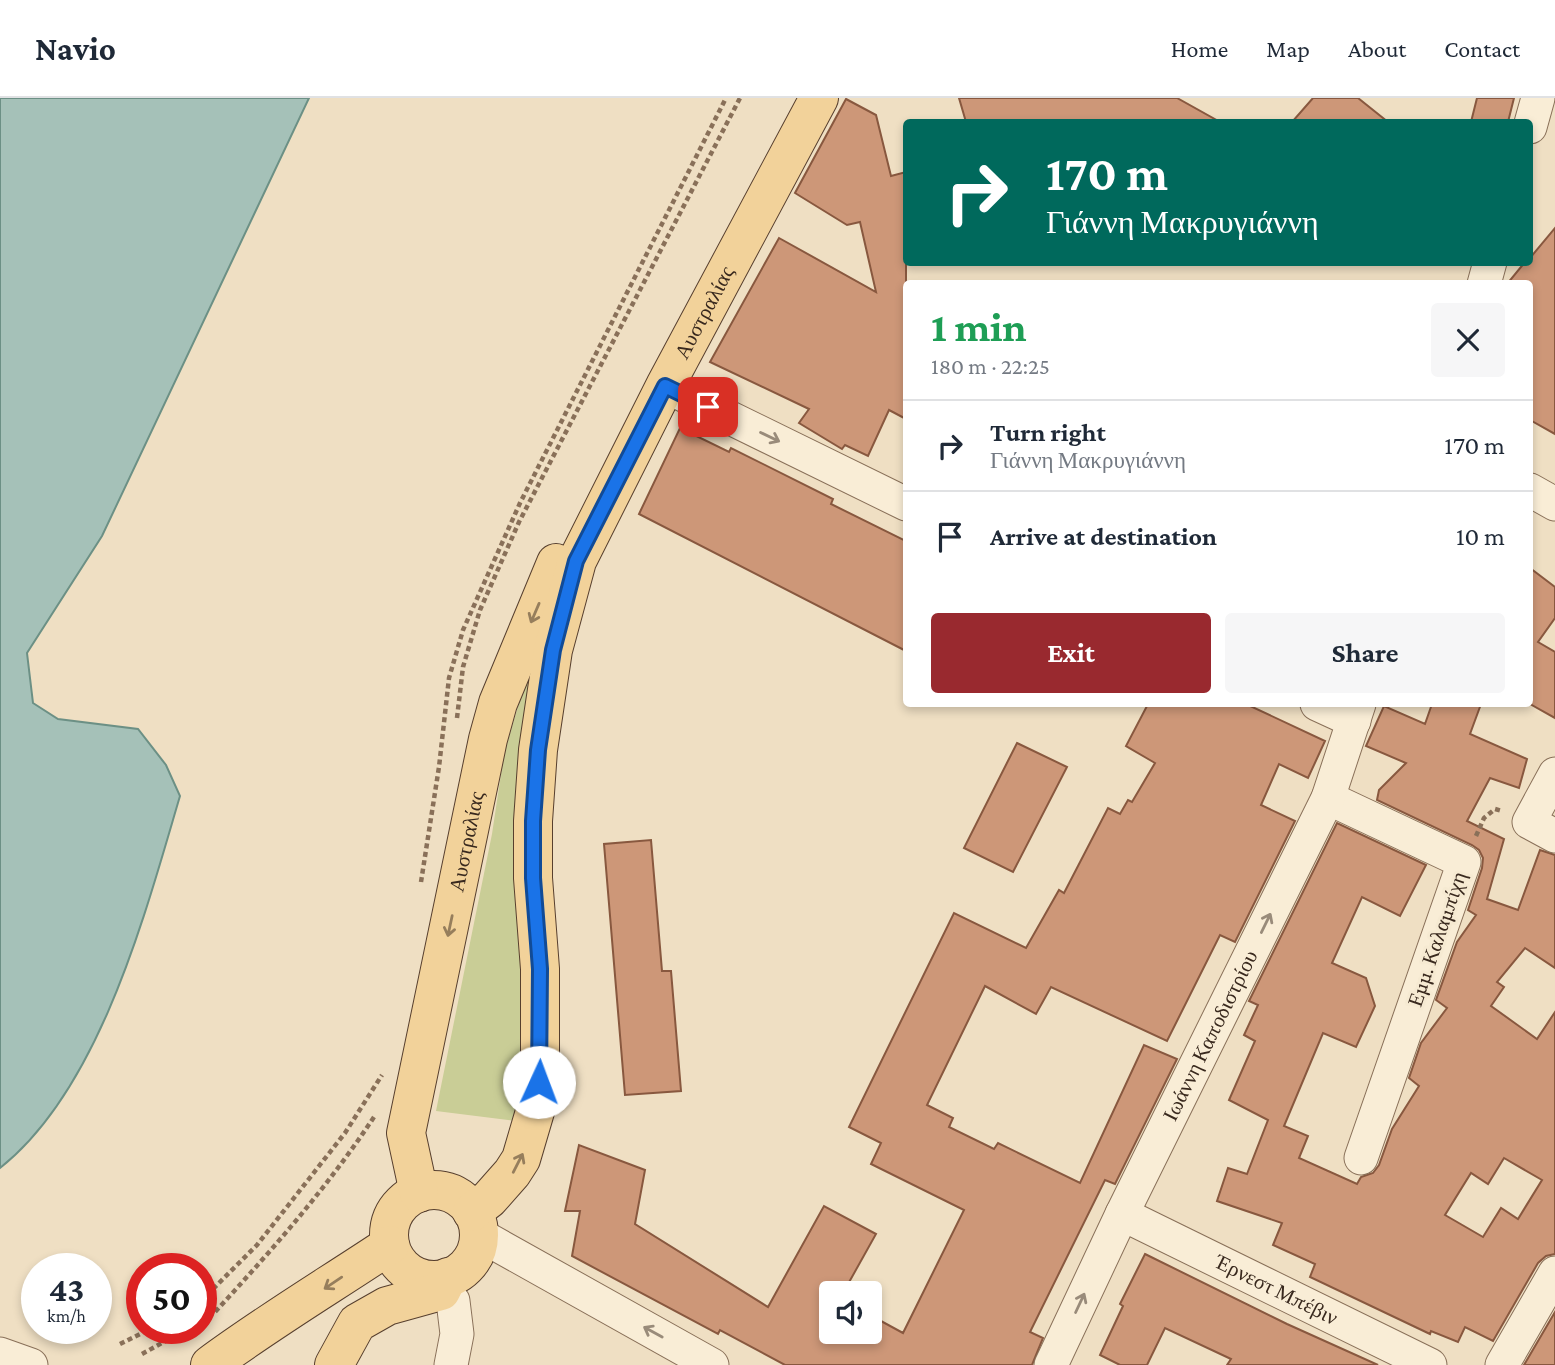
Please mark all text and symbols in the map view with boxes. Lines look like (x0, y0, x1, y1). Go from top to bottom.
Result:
text: Navio (35, 30, 116, 67)
text: Home (1171, 35, 1228, 62)
text: Map (1266, 35, 1310, 62)
text: About (1348, 35, 1406, 62)
text: Contact (1444, 35, 1520, 62)
text: 170 m (1046, 146, 1168, 201)
icon: right (931, 147, 1022, 238)
text: Γιάννη Μακρυγιάννη (1046, 204, 1319, 240)
street label: Αυστραλίας (670, 261, 739, 363)
text: 1 min (931, 303, 1027, 350)
button: close (1431, 303, 1505, 377)
text: 180 m · 22:25 (931, 353, 1050, 379)
pin (678, 377, 738, 437)
icon: arrive (689, 388, 727, 426)
text: Turn right (990, 418, 1106, 447)
icon: right (931, 427, 969, 465)
one-way arrow (759, 431, 780, 445)
text: 170 m (1444, 431, 1505, 460)
text: Γιάννη Μακρυγιάννη (990, 447, 1186, 473)
icon: arrive (931, 518, 969, 556)
text: Arrive at destination (990, 522, 1217, 551)
text: 10 m (1456, 522, 1505, 551)
one-way arrow (528, 602, 541, 623)
button: Exit (931, 613, 1211, 693)
button: Share (1225, 613, 1505, 693)
street label: Αυστραλίας (444, 789, 489, 894)
street label: Εμμ. Καλαμπίχη (1403, 868, 1471, 1010)
one-way arrow (1259, 913, 1273, 934)
one-way arrow (442, 914, 456, 937)
street label: Ιωάννη Καποδιστρίου (1158, 946, 1263, 1125)
position arrow (502, 1045, 576, 1119)
one-way arrow (511, 1153, 525, 1173)
street label: Έρνεστ Μπέβιν (1210, 1249, 1342, 1330)
speed limit sign: 50 (126, 1253, 217, 1344)
text: 43 (49, 1270, 84, 1309)
one-way arrow (324, 1276, 344, 1290)
map controls (819, 1281, 882, 1344)
button: sound (819, 1281, 882, 1344)
one-way arrow (1074, 1293, 1087, 1314)
text: km/h (47, 1306, 86, 1326)
one-way arrow (643, 1325, 663, 1339)

